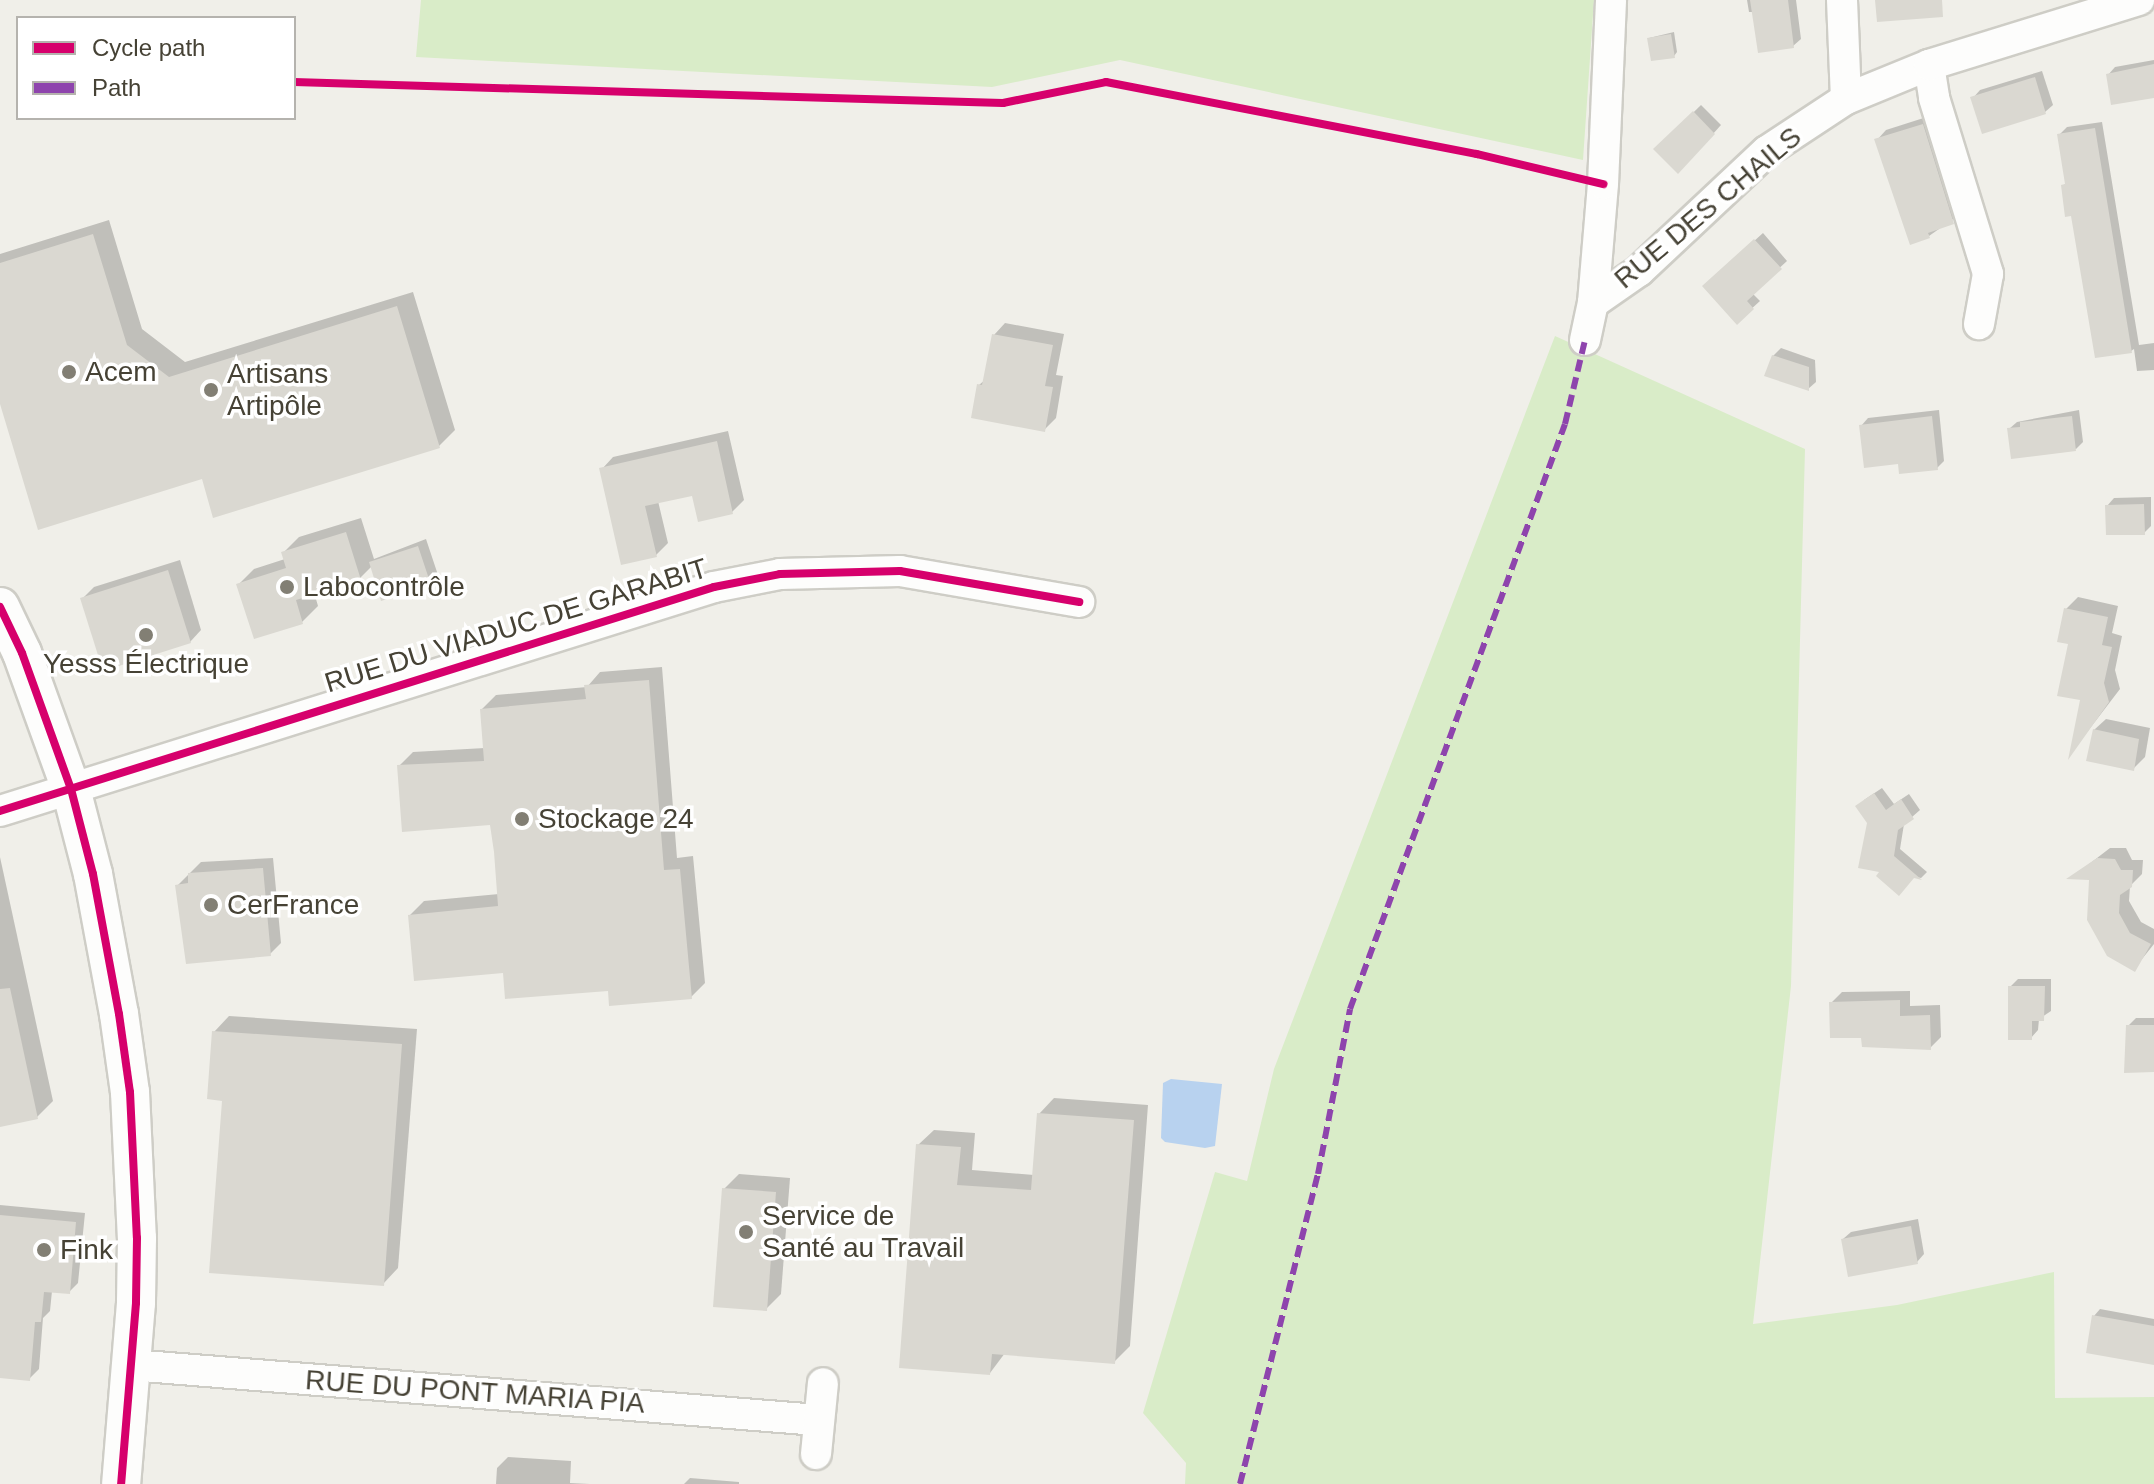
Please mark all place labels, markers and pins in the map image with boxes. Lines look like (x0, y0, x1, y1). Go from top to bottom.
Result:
place label: Acem (85, 355, 157, 389)
place label: Artisans Artipôle (227, 357, 328, 423)
marker: Acem (60, 363, 78, 381)
marker: Artisans Artipôle (202, 381, 220, 399)
place label: Labocontrôle (303, 570, 465, 604)
marker: Labocontrôle (278, 578, 296, 596)
marker: Yesss Électrique (137, 626, 155, 644)
place label: Yesss Électrique (43, 647, 249, 681)
place label: Stockage 24 (538, 802, 694, 836)
marker: Stockage 24 (513, 810, 531, 828)
place label: CerFrance (227, 888, 359, 922)
marker: CerFrance (202, 896, 220, 914)
place label: Service de Santé au Travail (762, 1199, 965, 1265)
marker: Service de Santé au Travail (737, 1223, 755, 1241)
place label: Fink (60, 1233, 113, 1267)
marker: Fink (35, 1241, 53, 1259)

